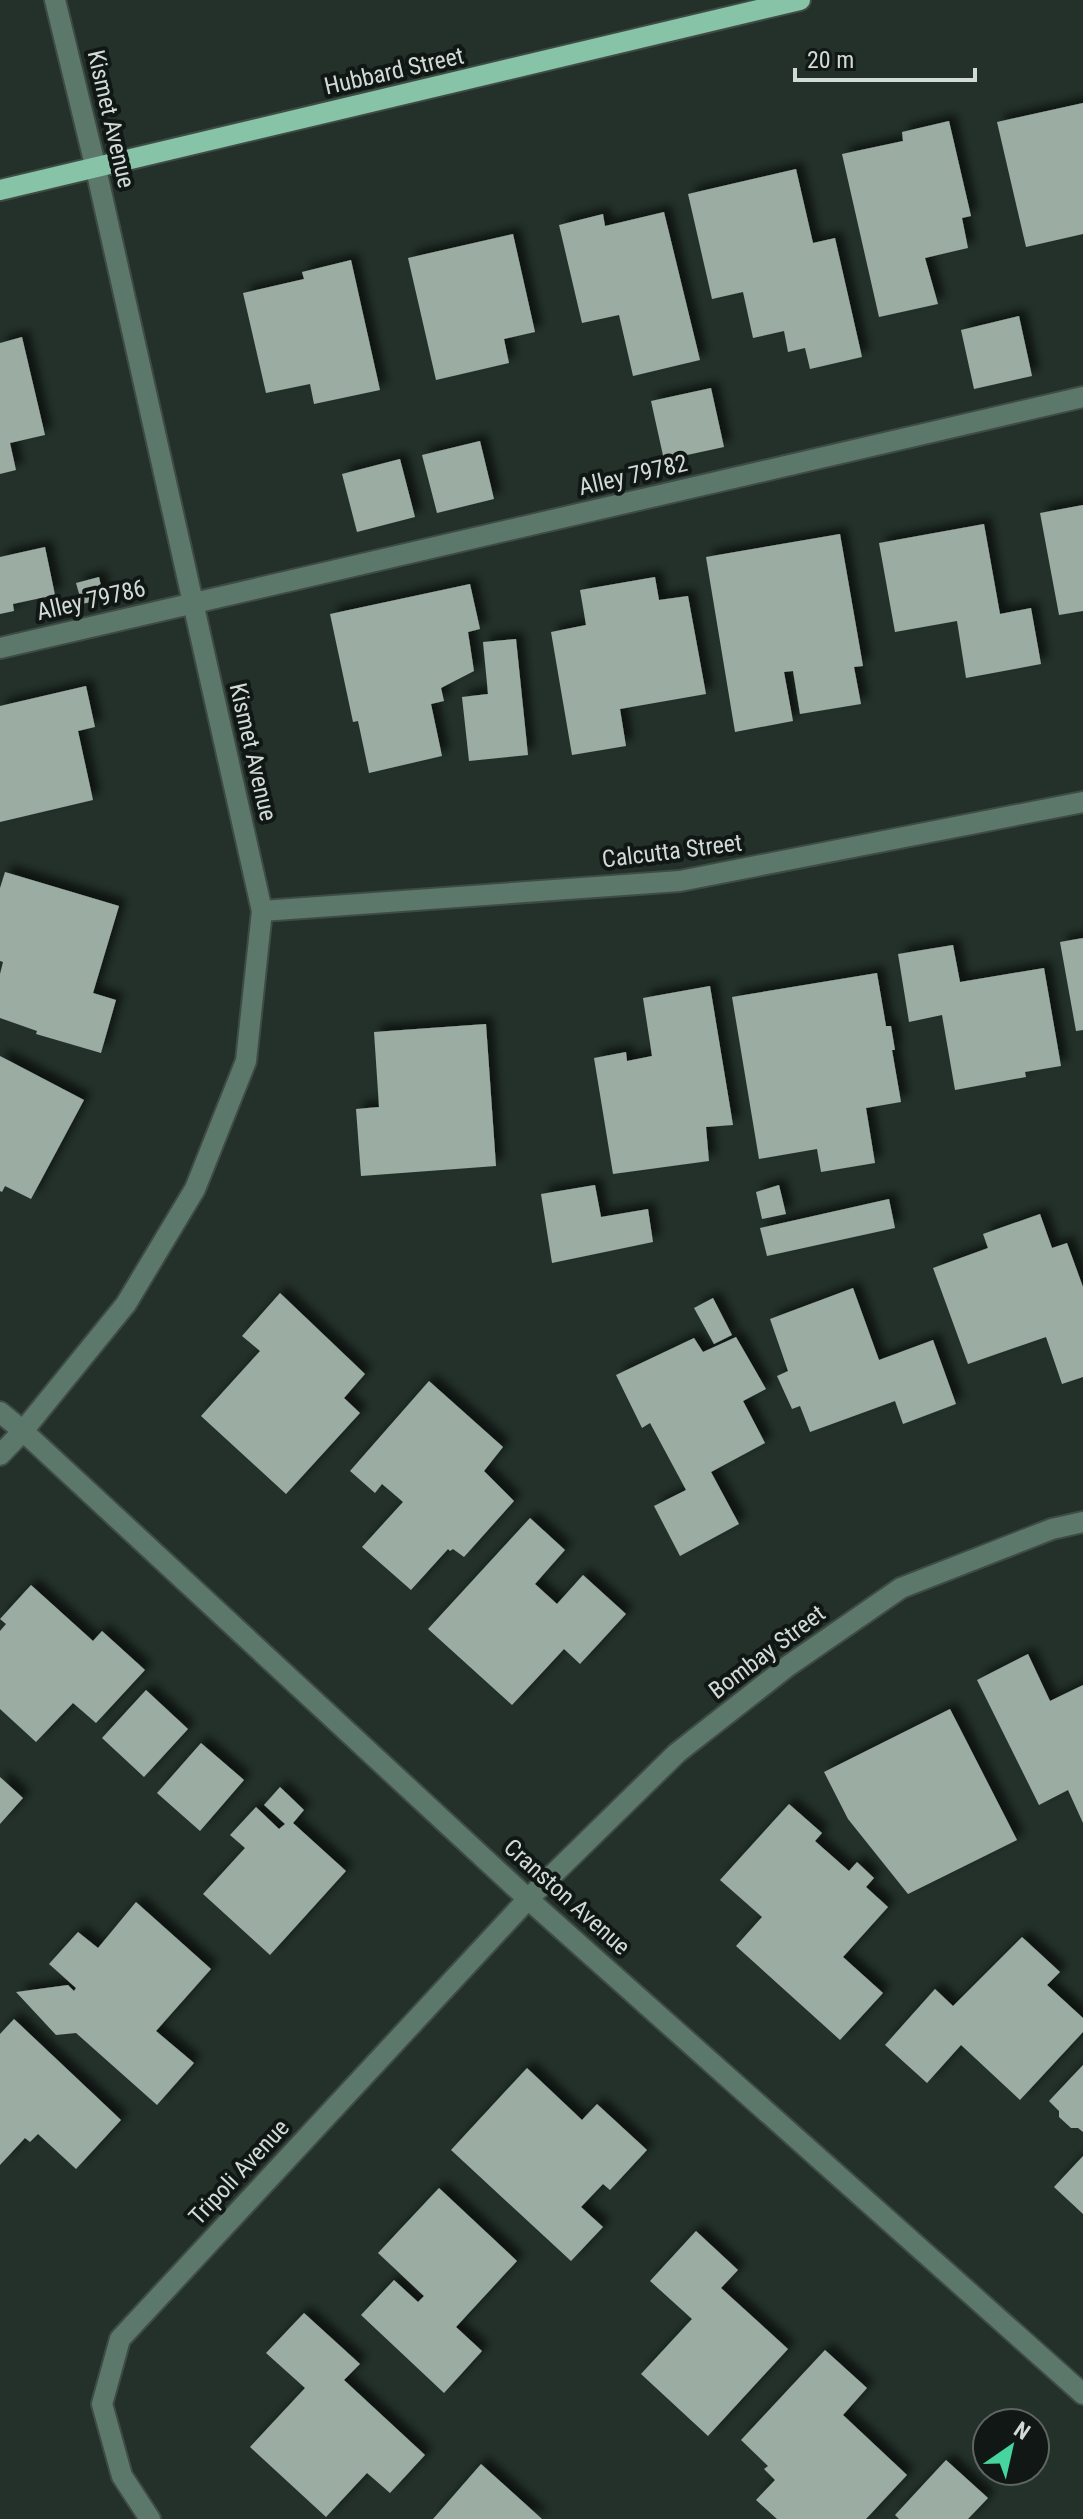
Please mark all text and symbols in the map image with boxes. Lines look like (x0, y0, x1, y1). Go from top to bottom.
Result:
scale bar (795, 32, 975, 82)
street label: Hubbard Street (321, 41, 467, 101)
text: 20 m (807, 46, 854, 74)
street label: Kismet Avenue (82, 47, 140, 191)
street label: Alley 79782 (576, 449, 690, 501)
street label: Alley 79786 (34, 574, 148, 626)
street label: Kismet Avenue (224, 680, 282, 824)
street label: Calcutta Street (600, 829, 744, 873)
street label: Bombay Street (703, 1599, 831, 1705)
street label: Cranston Avenue (498, 1833, 636, 1961)
street label: Tripoli Avenue (183, 2113, 295, 2231)
north arrow (971, 2407, 1051, 2487)
text: N (1009, 2417, 1034, 2445)

